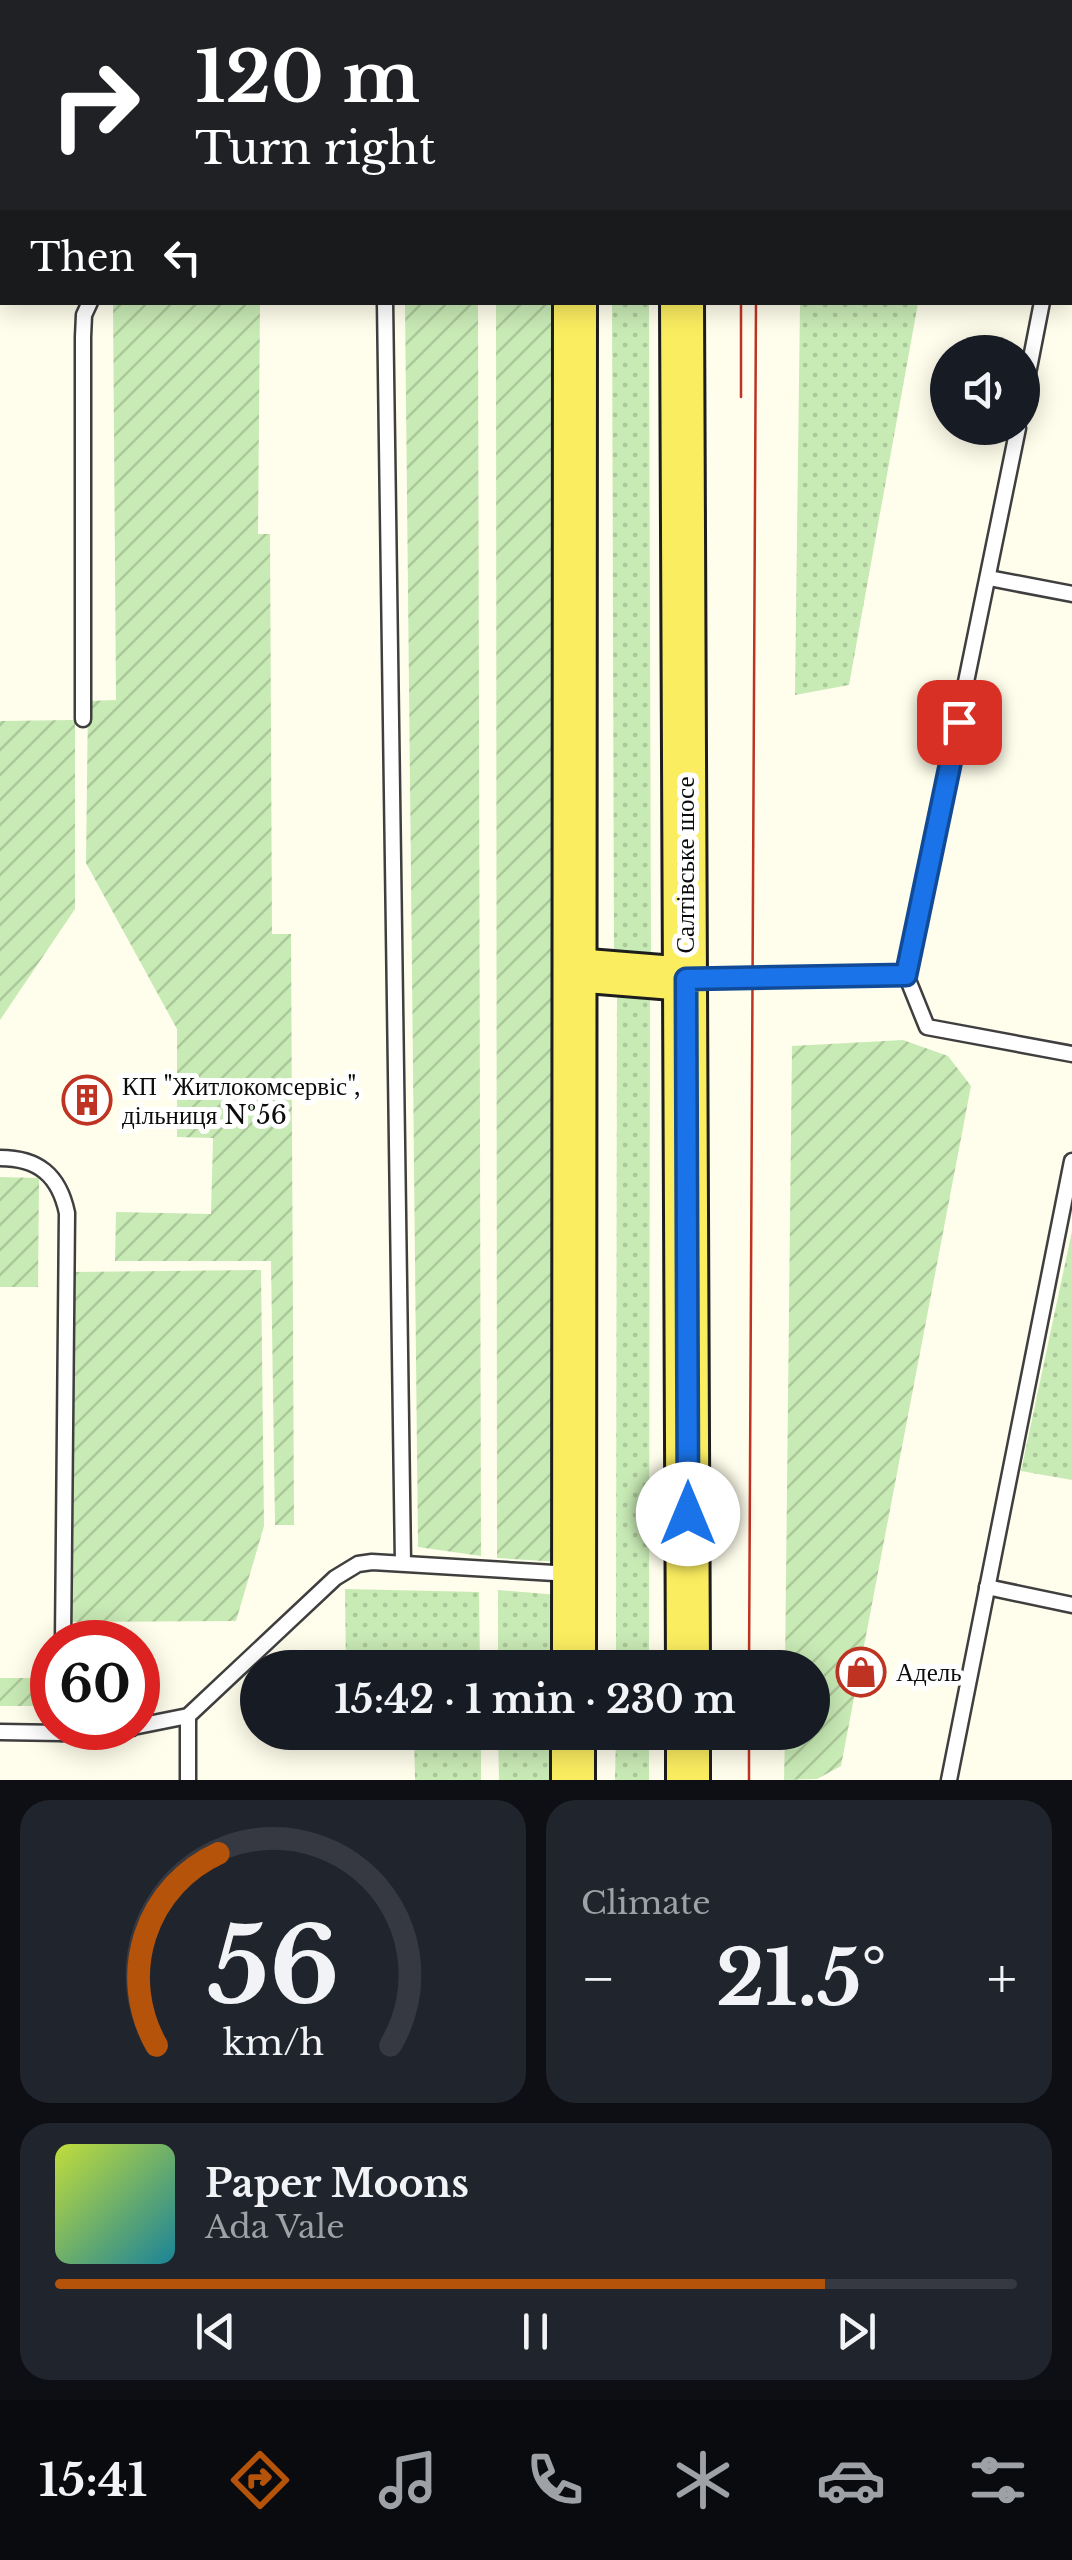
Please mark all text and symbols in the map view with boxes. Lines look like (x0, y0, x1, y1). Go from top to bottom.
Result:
text: 120 m (195, 34, 420, 121)
icon: right (30, 40, 160, 170)
text: Turn right (195, 120, 436, 176)
icon: left (155, 230, 210, 285)
text: Then (30, 234, 135, 281)
map controls (930, 335, 1040, 445)
button: sound (930, 335, 1040, 445)
pin (917, 680, 1002, 765)
icon: arrive (932, 695, 987, 750)
street label: Салтівське шосе (670, 776, 701, 954)
place label: КП "Житлокомсервіс", дільниця №56 (122, 1071, 361, 1131)
building icon: КП "Житлокомсервіс", дільниця №56 (61, 1074, 113, 1126)
position arrow (636, 1462, 740, 1566)
speed limit sign: 60 (30, 1620, 160, 1750)
shop icon: Адель (835, 1646, 887, 1698)
place label: Адель (896, 1657, 962, 1688)
text: 15:42 · 1 min · 230 m (334, 1676, 736, 1723)
text: Climate (581, 1883, 710, 1923)
text: 56 (207, 1902, 339, 2031)
text: 21.5° (716, 1932, 887, 2025)
text: − (581, 1945, 616, 2013)
text: + (987, 1945, 1017, 2013)
text: km/h (222, 2020, 324, 2065)
text: Paper Moons (205, 2160, 469, 2207)
text: Ada Vale (205, 2207, 345, 2247)
icon: previous (188, 2304, 243, 2359)
icon: pause (508, 2304, 563, 2359)
icon: next (829, 2304, 884, 2359)
icon: directions (225, 2445, 295, 2515)
icon: music (373, 2445, 443, 2515)
icon: phone (520, 2445, 590, 2515)
icon: climate (668, 2445, 738, 2515)
icon: car (816, 2445, 886, 2515)
icon: filters (963, 2445, 1033, 2515)
text: 15:41 (39, 2452, 147, 2508)

